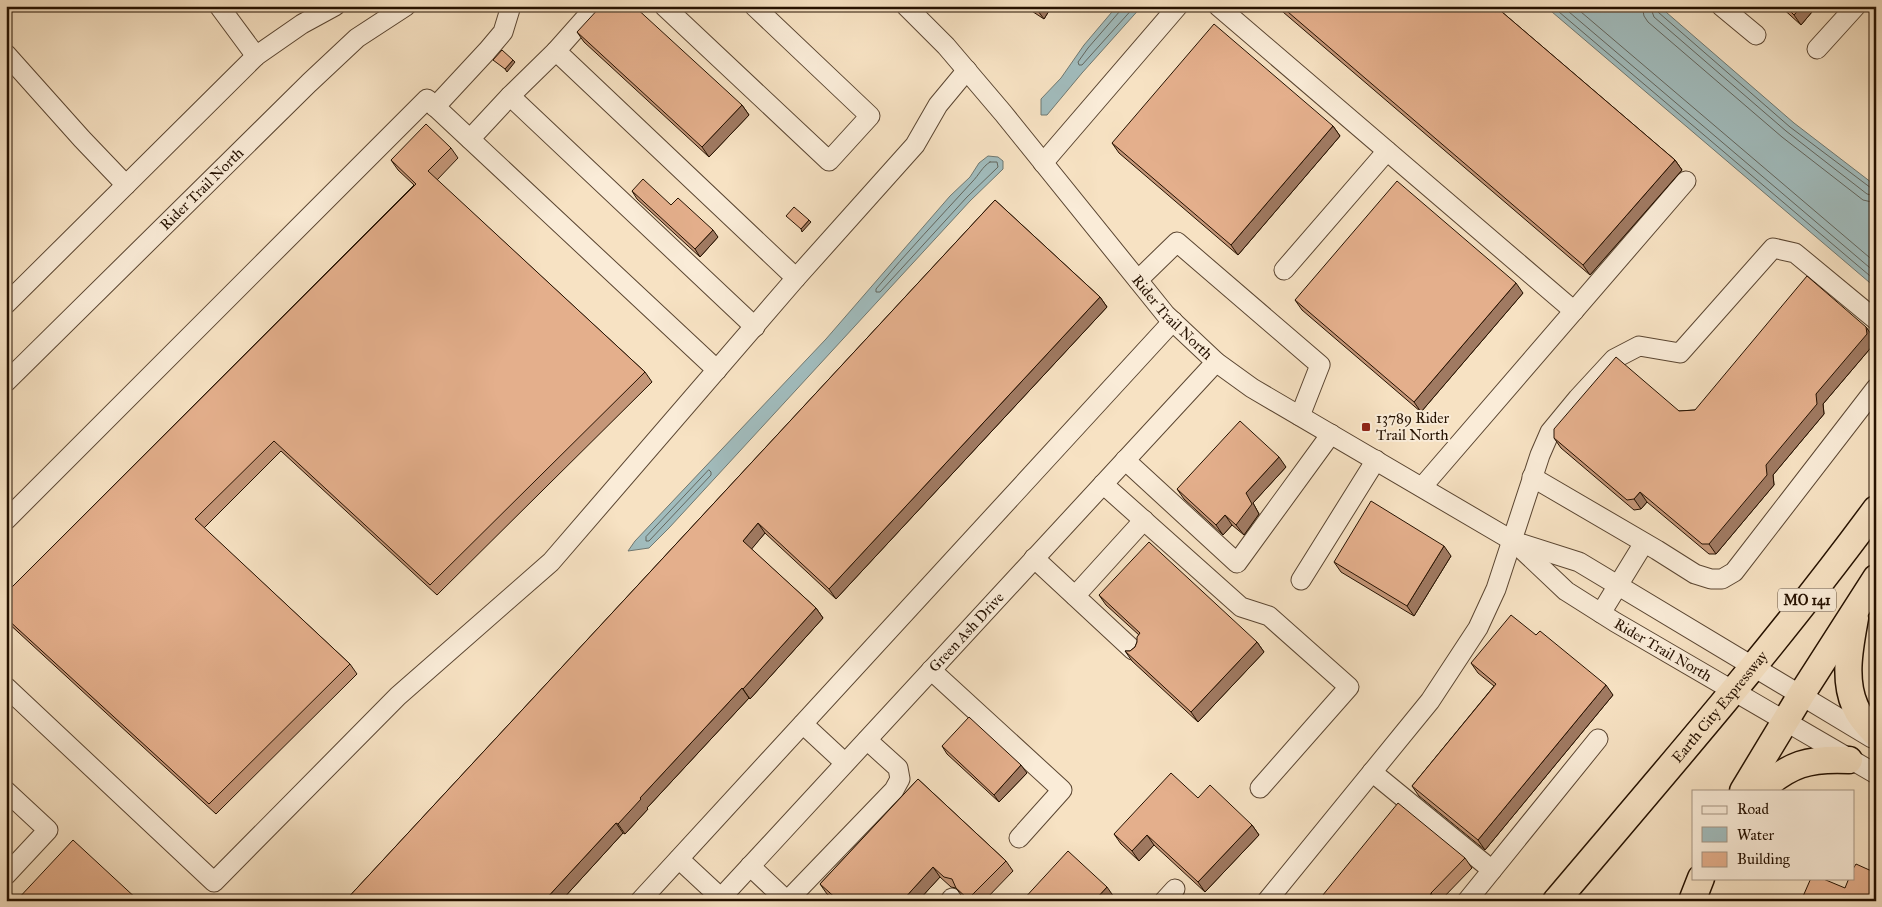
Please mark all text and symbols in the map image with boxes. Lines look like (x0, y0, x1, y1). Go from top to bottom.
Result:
street label: Rider Trail North (156, 143, 248, 234)
street label: Rider Trail North (1128, 271, 1217, 364)
place label: 13789 Rider Trail North (1376, 409, 1450, 444)
marker: 13789 Rider Trail North (1360, 421, 1372, 433)
road number: MO 141 (1778, 588, 1836, 612)
street label: Green Ash Drive (925, 589, 1008, 676)
street label: Rider Trail North (1611, 614, 1716, 686)
street label: Earth City Expressway (1668, 646, 1772, 766)
legend (1692, 790, 1854, 880)
text: Road (1737, 800, 1769, 818)
text: Water (1737, 826, 1774, 844)
text: Building (1737, 850, 1791, 868)

